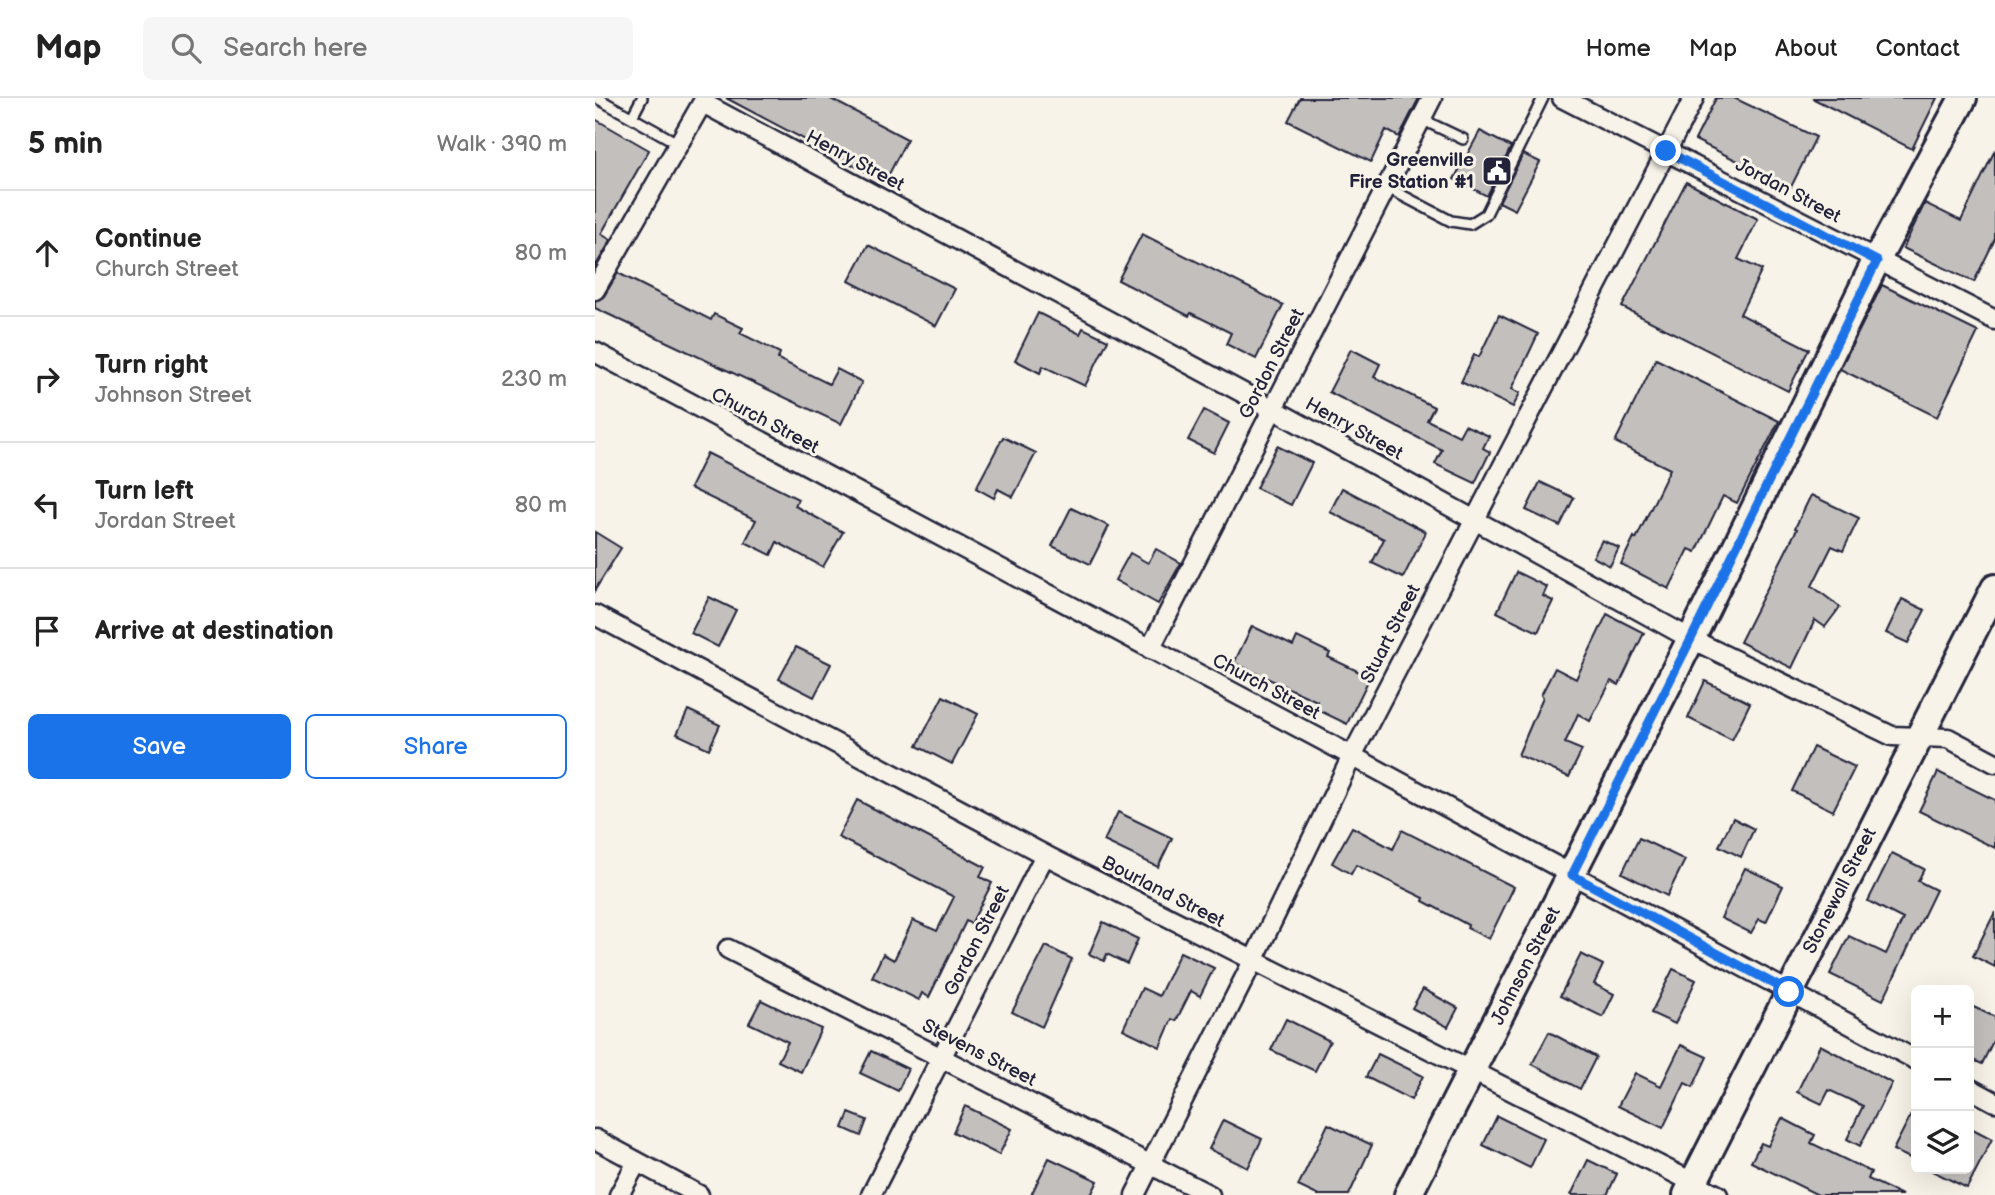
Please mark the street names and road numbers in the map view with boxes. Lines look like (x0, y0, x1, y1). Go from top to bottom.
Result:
street label: Henry Street (802, 126, 908, 197)
street label: Jordan Street (1731, 154, 1845, 228)
street label: Gordon Street (1234, 305, 1310, 423)
street label: Church Street (707, 383, 823, 459)
street label: Henry Street (1301, 393, 1407, 465)
street label: Stuart Street (1356, 580, 1426, 688)
street label: Church Street (1208, 649, 1324, 725)
street label: Stonewall Street (1798, 824, 1882, 958)
street label: Bourland Street (1098, 851, 1228, 933)
street label: Gordon Street (939, 882, 1015, 1000)
street label: Johnson Street (1486, 903, 1566, 1029)
street label: Stevens Street (918, 1014, 1040, 1092)

